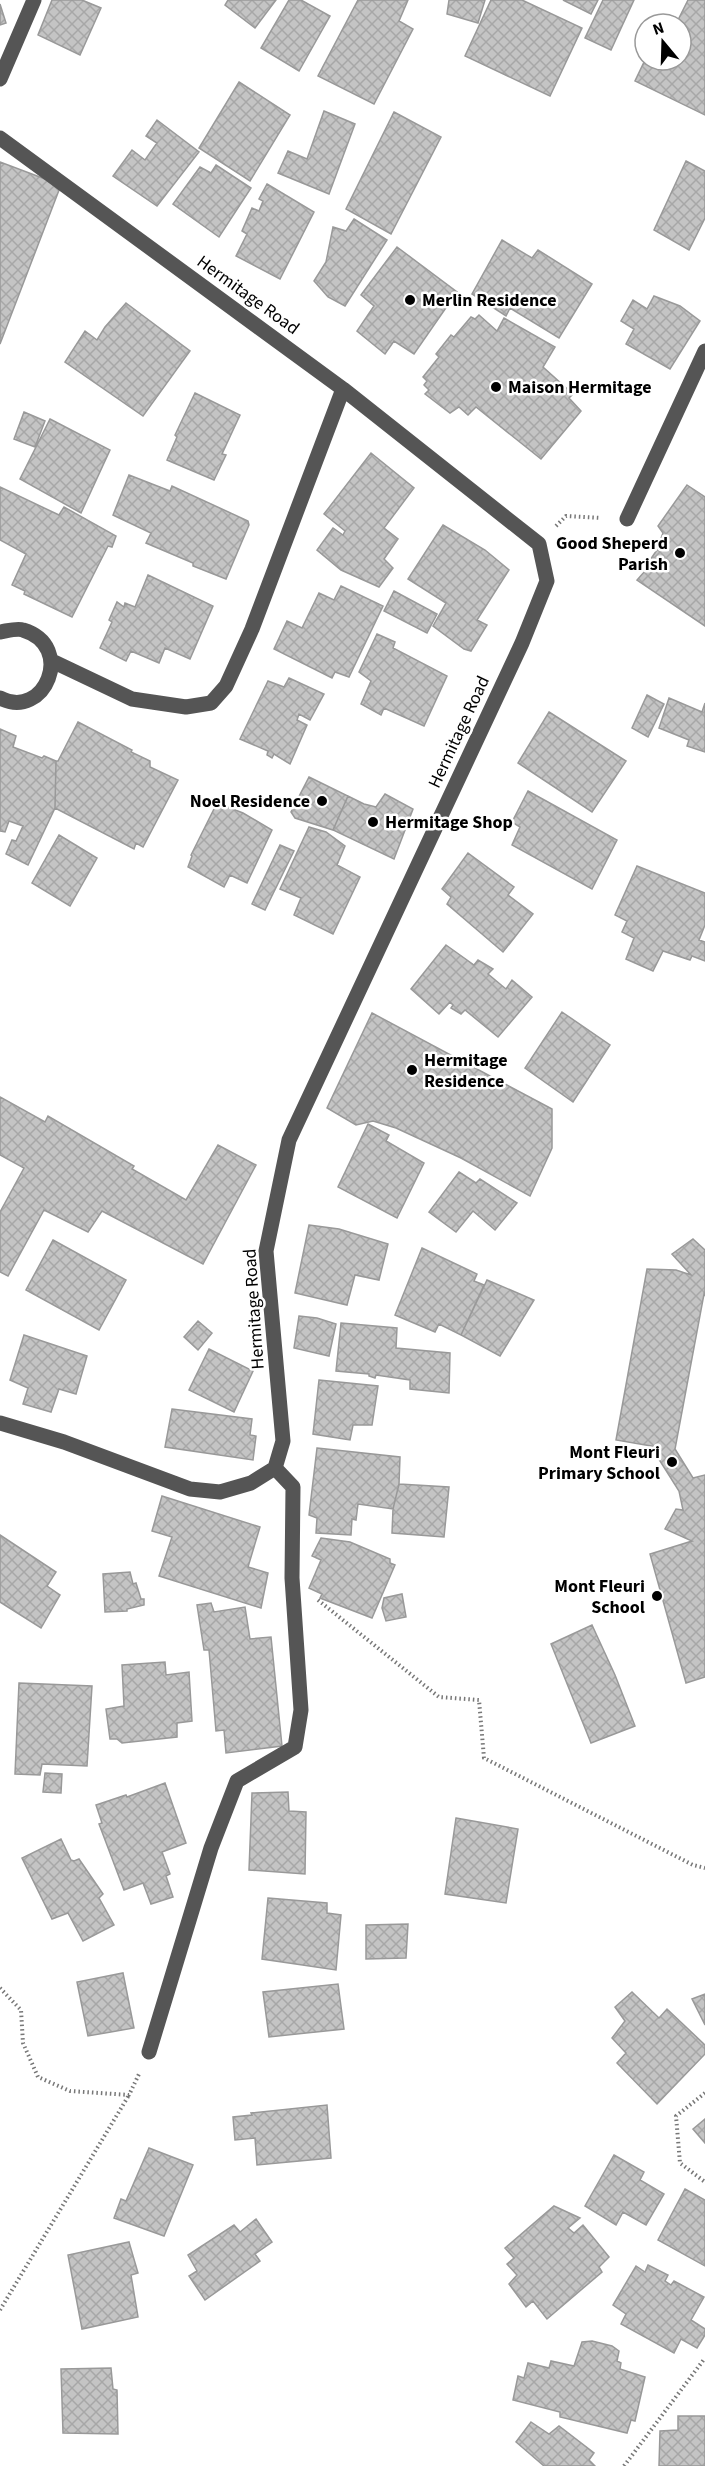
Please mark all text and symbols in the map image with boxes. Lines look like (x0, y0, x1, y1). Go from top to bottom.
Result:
north arrow (633, 12, 693, 72)
text: N (650, 17, 667, 41)
street label: Hermitage Road (192, 249, 304, 341)
place label: Merlin Residence (422, 288, 557, 313)
marker: Merlin Residence (403, 293, 417, 307)
place label: Maison Hermitage (508, 375, 652, 400)
marker: Maison Hermitage (489, 380, 503, 394)
place label: Good Sheperd Parish (556, 531, 668, 577)
marker: Good Sheperd Parish (673, 546, 687, 560)
street label: Hermitage Road (422, 672, 496, 792)
place label: Noel Residence (190, 789, 310, 814)
marker: Noel Residence (315, 794, 329, 808)
place label: Hermitage Shop (385, 810, 513, 835)
marker: Hermitage Shop (366, 815, 380, 829)
place label: Hermitage Residence (424, 1048, 508, 1094)
marker: Hermitage Residence (405, 1063, 419, 1077)
street label: Hermitage Road (237, 1248, 271, 1370)
place label: Mont Fleuri Primary School (538, 1440, 660, 1486)
marker: Mont Fleuri Primary School (665, 1455, 679, 1469)
place label: Mont Fleuri School (554, 1574, 645, 1620)
marker: Mont Fleuri School (650, 1589, 664, 1603)

